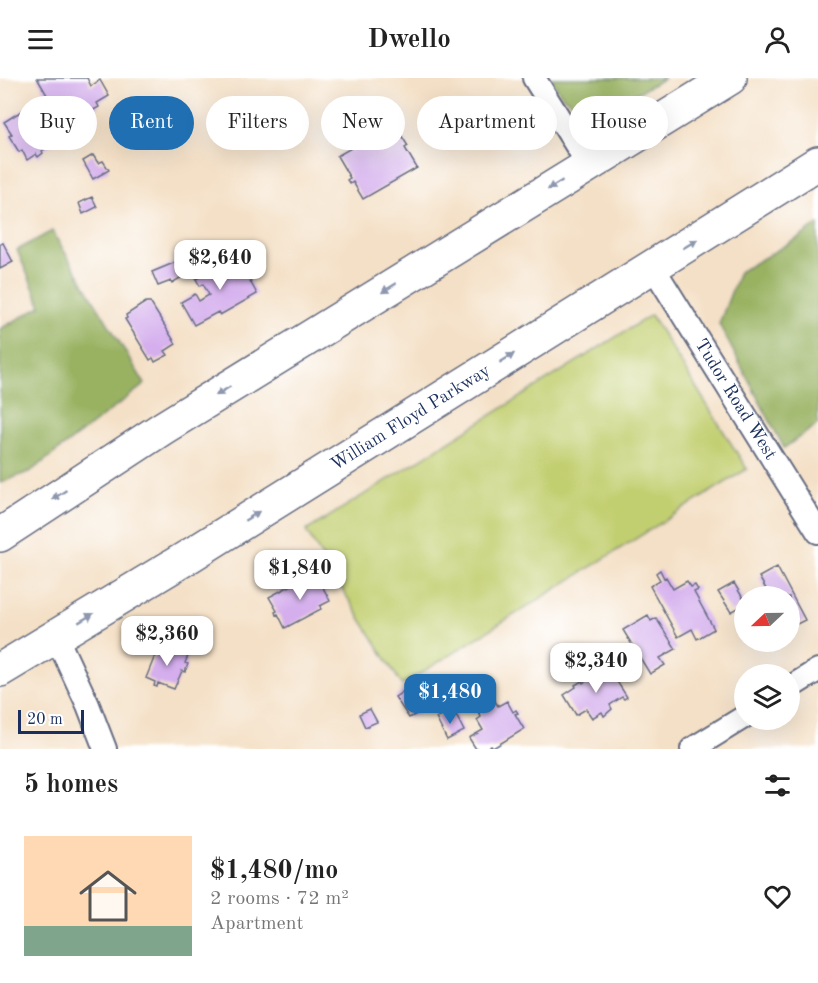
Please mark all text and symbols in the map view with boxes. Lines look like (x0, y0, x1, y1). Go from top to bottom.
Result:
icon: menu (24, 23, 57, 56)
icon: person (761, 23, 794, 56)
text: Dwello (367, 26, 451, 53)
chip: Buy (18, 96, 97, 150)
chip: Rent (109, 96, 194, 150)
chip: Filters (206, 96, 309, 150)
chip: New (321, 96, 405, 150)
chip: Apartment (417, 96, 557, 150)
chip: House (569, 96, 668, 150)
one-way arrow (547, 180, 563, 191)
one-way arrow (682, 238, 699, 249)
pin: $2,640 (171, 240, 269, 291)
text: $2,640 (188, 249, 252, 269)
one-way arrow (381, 282, 397, 293)
street label: Tudor Road West (691, 336, 780, 463)
one-way arrow (499, 352, 515, 363)
street label: William Floyd Parkway (328, 361, 494, 474)
one-way arrow (215, 385, 231, 396)
one-way arrow (51, 490, 67, 501)
one-way arrow (244, 511, 260, 522)
pin: $1,840 (251, 550, 349, 601)
text: $1,840 (268, 559, 332, 579)
north arrow (734, 586, 800, 652)
map controls (734, 586, 800, 730)
one-way arrow (78, 613, 94, 624)
pin: $2,360 (118, 616, 216, 667)
text: $2,360 (135, 625, 199, 645)
pin: $2,340 (547, 643, 645, 694)
text: $2,340 (564, 652, 628, 672)
button: layers (734, 664, 800, 730)
pin: $1,480 (401, 674, 499, 725)
text: $1,480 (418, 683, 482, 703)
scale bar (18, 707, 84, 734)
text: 20 m (27, 712, 63, 728)
icon: filters (761, 769, 794, 802)
text: 5 homes (24, 772, 118, 798)
text: $1,480/mo (210, 858, 338, 884)
icon: home (72, 860, 144, 932)
icon: heart (761, 880, 794, 913)
text: 2 rooms · 72 m² (210, 889, 349, 909)
text: Apartment (210, 914, 304, 934)

